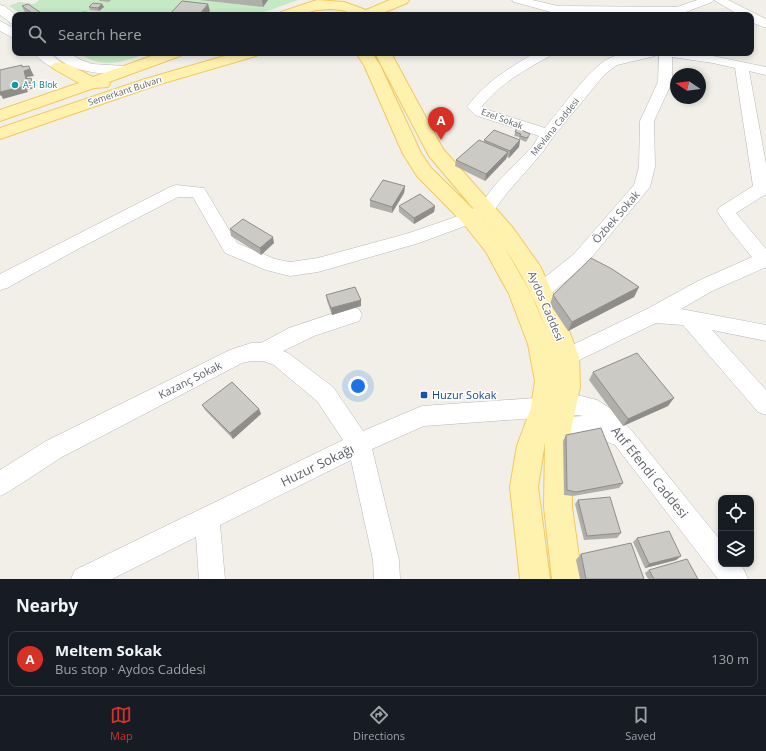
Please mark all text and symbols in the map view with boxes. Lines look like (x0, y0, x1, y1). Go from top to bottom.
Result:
search box (12, 12, 754, 56)
icon: search (26, 23, 48, 45)
text: Search here (58, 24, 142, 44)
north arrow (670, 68, 706, 104)
street label: Semerkant Bulvarı (86, 72, 163, 109)
place label: A-1 Blok (23, 78, 58, 91)
marker: A-1 Blok (10, 80, 20, 90)
street label: Mevlana Caddesi (527, 95, 582, 158)
street label: Ezel Sokak (479, 105, 525, 132)
pin: A (428, 107, 454, 140)
street label: Özbek Sokak (588, 187, 643, 246)
street label: Aydos Caddesi (525, 269, 568, 343)
street label: Kazanç Sokak (155, 357, 224, 402)
your location (348, 376, 368, 396)
place label: Huzur Sokak (432, 387, 497, 402)
marker: Huzur Sokak (419, 390, 429, 400)
street label: Atıf Efendi Caddesi (607, 422, 693, 522)
street label: Huzur Sokağı (277, 439, 357, 491)
map controls (718, 495, 754, 567)
button: locate (718, 495, 754, 531)
button: layers (718, 531, 754, 567)
text: Nearby (16, 594, 78, 617)
text: Meltem Sokak (55, 640, 162, 660)
text: A (26, 650, 34, 668)
text: 130 m (711, 650, 749, 668)
text: Bus stop · Aydos Caddesi (55, 660, 206, 678)
tab: Map (110, 704, 133, 743)
tab: Directions (353, 704, 405, 743)
tab: Saved (625, 704, 656, 743)

